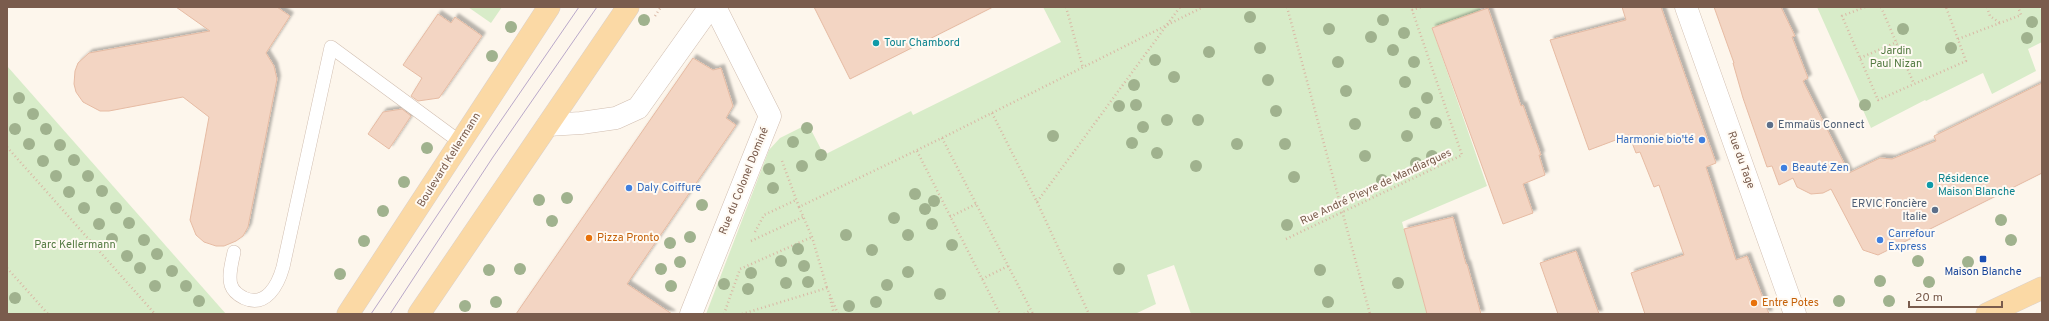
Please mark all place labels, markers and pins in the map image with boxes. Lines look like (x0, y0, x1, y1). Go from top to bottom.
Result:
place label: Tour Chambord (884, 36, 960, 50)
marker: Tour Chambord (871, 38, 881, 48)
place label: Emmaüs Connect (1778, 118, 1865, 132)
marker: Emmaüs Connect (1765, 120, 1775, 130)
place label: Harmonie bio'té (1616, 133, 1694, 147)
marker: Harmonie bio'té (1697, 135, 1707, 145)
place label: Beauté Zen (1792, 161, 1849, 175)
marker: Beauté Zen (1779, 163, 1789, 173)
place label: Résidence Maison Blanche (1938, 172, 2015, 199)
marker: Résidence Maison Blanche (1925, 180, 1935, 190)
place label: Daly Coiffure (637, 181, 701, 195)
marker: Daly Coiffure (624, 183, 634, 193)
place label: ERVIC Foncière Italie (1852, 197, 1927, 224)
marker: ERVIC Foncière Italie (1930, 205, 1940, 215)
place label: Carrefour Express (1888, 227, 1936, 254)
place label: Pizza Pronto (597, 231, 659, 245)
marker: Pizza Pronto (584, 233, 594, 243)
marker: Carrefour Express (1875, 235, 1885, 245)
marker: Maison Blanche (1978, 254, 1988, 264)
place label: Maison Blanche (1944, 265, 2022, 279)
place label: Entre Potes (1762, 296, 1819, 310)
marker: Entre Potes (1749, 298, 1759, 308)

